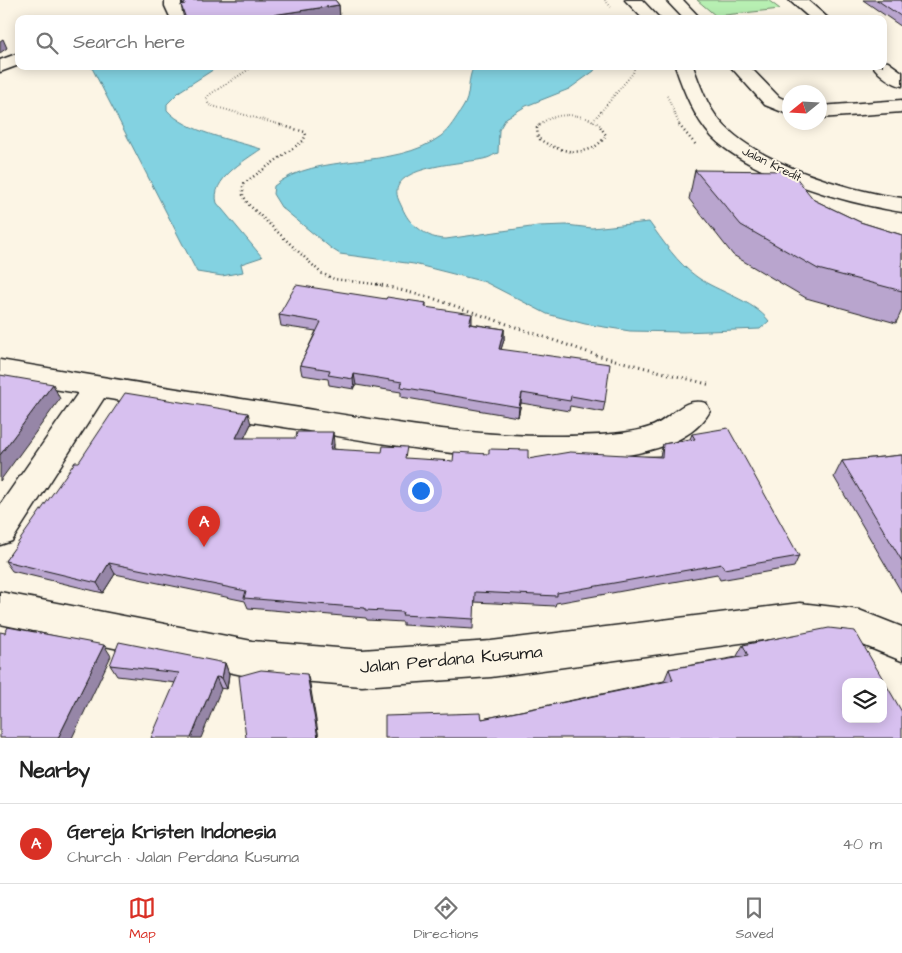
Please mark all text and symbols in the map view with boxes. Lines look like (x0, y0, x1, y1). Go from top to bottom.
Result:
search box (15, 15, 887, 70)
icon: search (33, 29, 61, 57)
text: Search here (73, 29, 185, 56)
north arrow (782, 85, 827, 130)
street label: Jalan Kredit (739, 143, 805, 186)
your location (408, 478, 434, 504)
pin: A (188, 506, 220, 547)
street label: Jalan Perdana Kusuma (359, 639, 543, 680)
map controls (842, 678, 887, 723)
button: layers (842, 678, 887, 723)
text: Nearby (20, 756, 90, 785)
text: Gereja Kristen Indonesia (67, 819, 276, 846)
text: A (31, 833, 41, 855)
text: 40 m (842, 833, 882, 855)
text: Church · Jalan Perdana Kusuma (67, 846, 299, 868)
tab: Map (128, 894, 156, 944)
tab: Directions (413, 894, 478, 944)
tab: Saved (735, 894, 774, 944)

